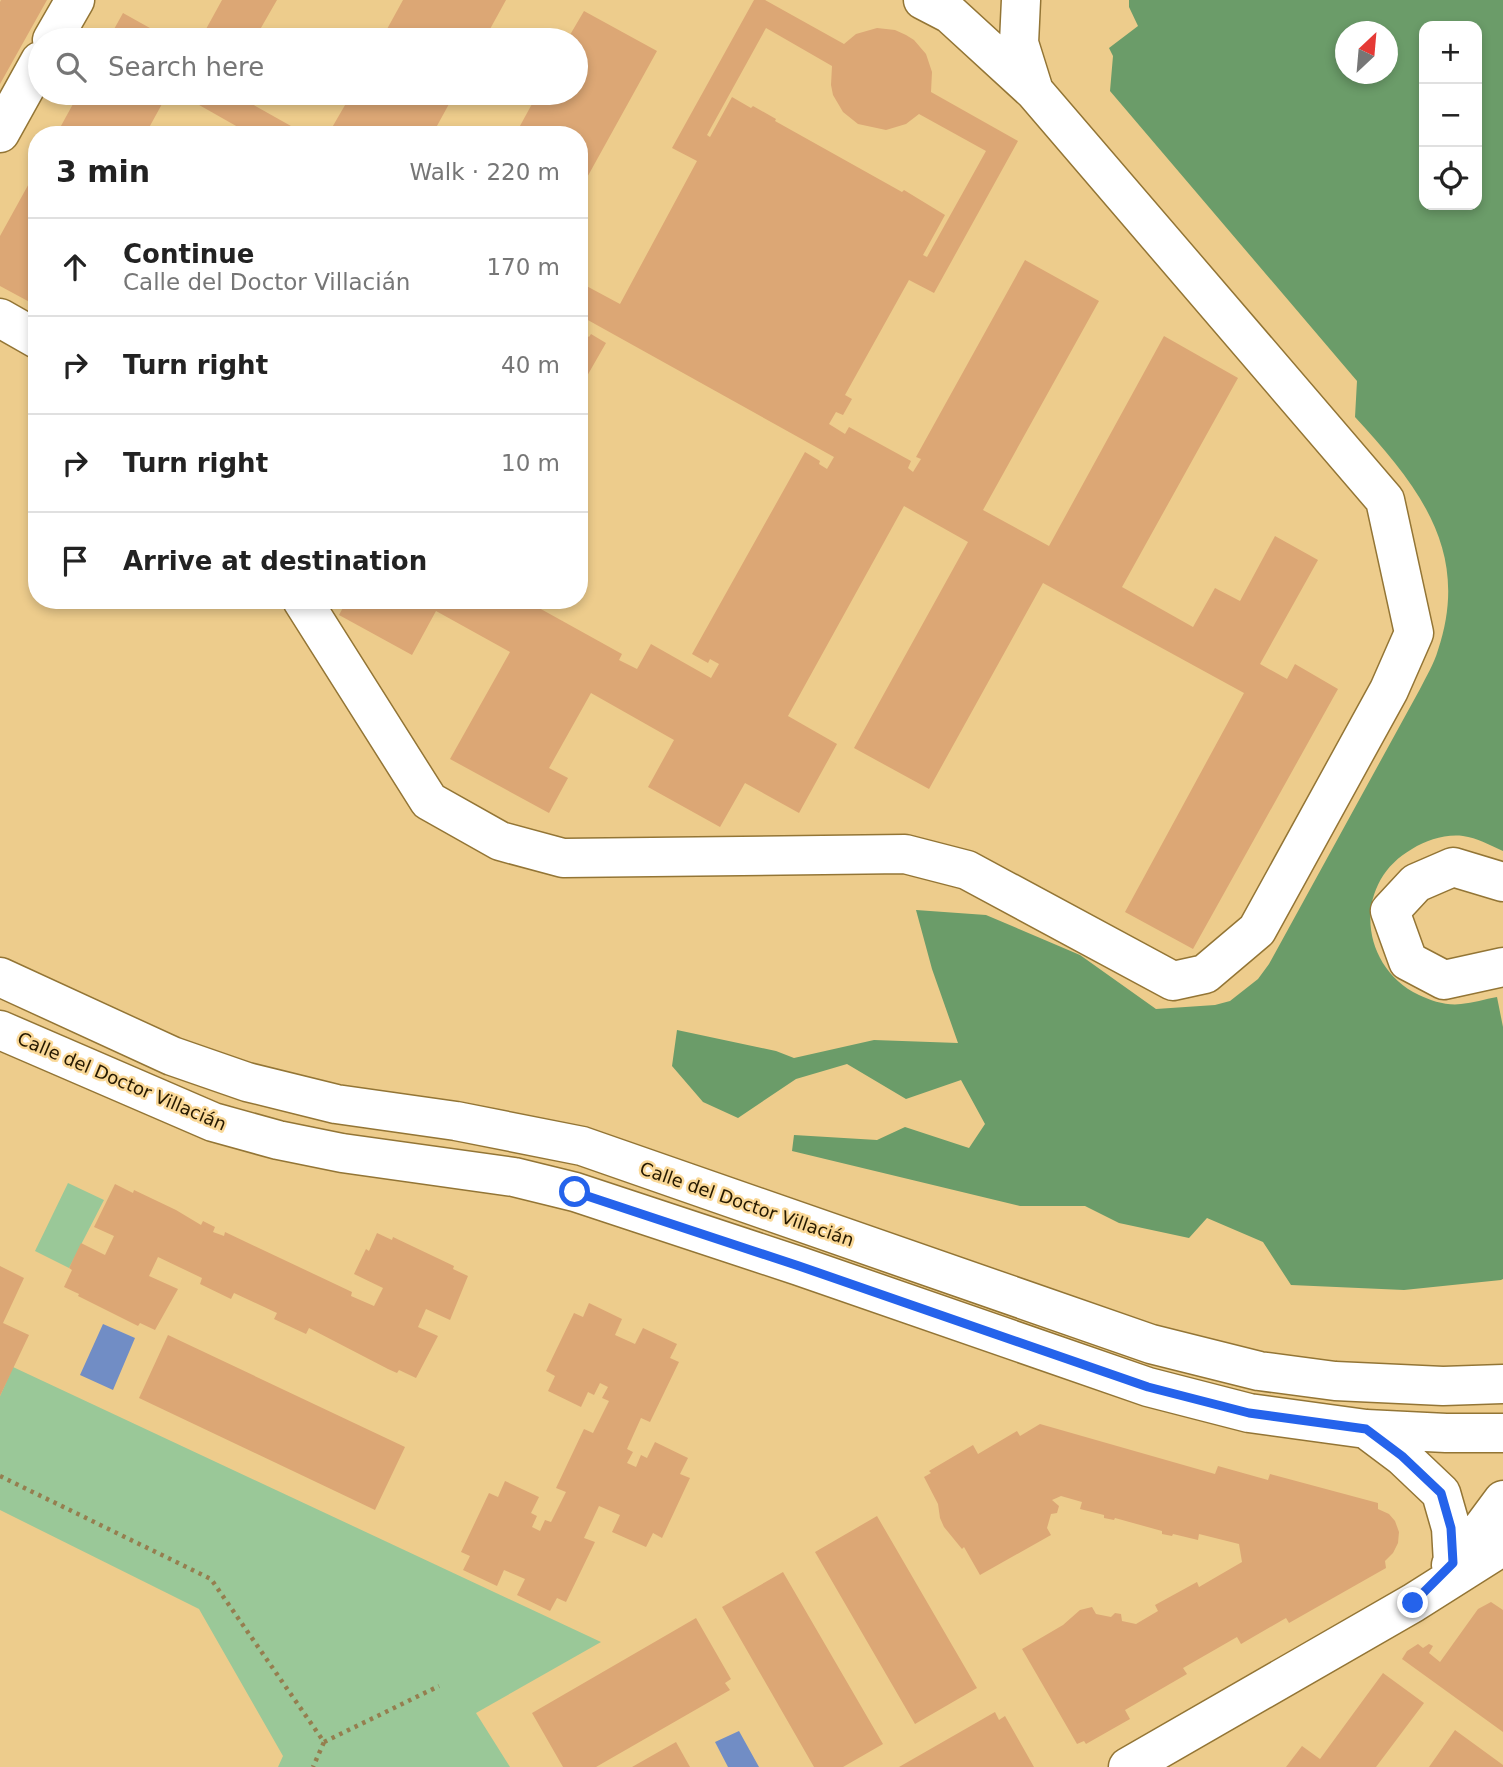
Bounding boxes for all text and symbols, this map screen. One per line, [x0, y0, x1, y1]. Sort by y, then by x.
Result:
north arrow [1335, 21, 1398, 84]
map controls [1419, 21, 1482, 210]
button: + [1419, 21, 1482, 84]
search box [28, 28, 588, 105]
icon: search [52, 48, 90, 86]
text: Search here [108, 52, 264, 82]
button: − [1419, 84, 1482, 147]
button: locate [1419, 147, 1482, 210]
text: 3 min [56, 154, 150, 189]
text: Walk · 220 m [409, 159, 560, 185]
text: Continue [123, 239, 254, 269]
icon: ahead [56, 248, 94, 286]
text: 170 m [486, 254, 560, 280]
text: Calle del Doctor Villacián [123, 269, 410, 295]
icon: right [56, 346, 94, 384]
text: Turn right [123, 350, 268, 380]
text: 40 m [501, 352, 560, 378]
icon: right [56, 444, 94, 482]
text: Turn right [123, 448, 268, 478]
text: 10 m [501, 450, 560, 476]
icon: arrive [56, 542, 94, 580]
text: Arrive at destination [123, 546, 427, 576]
street label: Calle del Doctor Villacián [14, 1027, 230, 1135]
street label: Calle del Doctor Villacián [637, 1157, 857, 1251]
route start [559, 1176, 590, 1207]
route end [1397, 1587, 1428, 1618]

